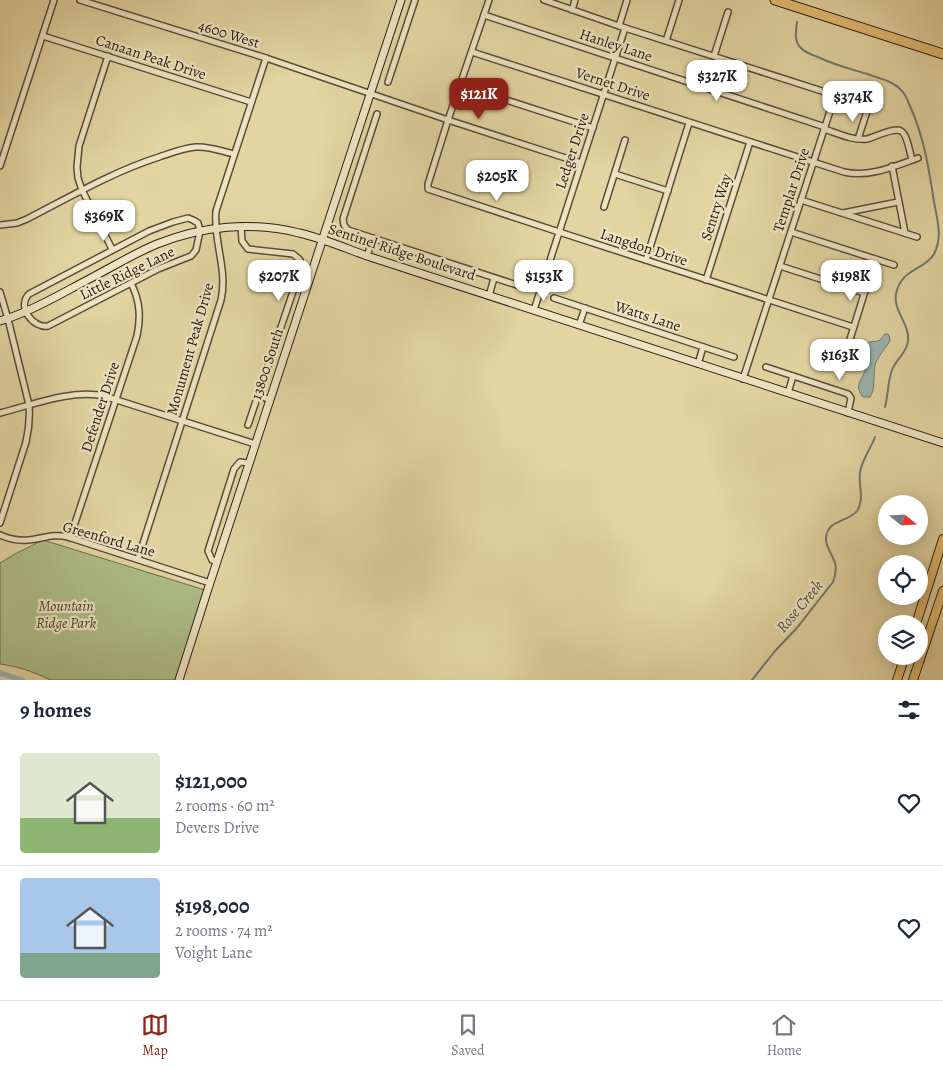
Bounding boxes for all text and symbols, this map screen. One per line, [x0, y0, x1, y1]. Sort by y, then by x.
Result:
street label: 4600 West [196, 15, 262, 53]
street label: Hanley Lane [577, 24, 655, 66]
street label: Canaan Peak Drive [93, 30, 209, 84]
pin: $327K [682, 59, 752, 102]
street label: Vernet Drive [572, 62, 653, 105]
text: $327K [697, 65, 737, 87]
pin: $121K [444, 78, 514, 120]
pin: $374K [818, 80, 888, 123]
text: $121K [460, 83, 498, 105]
text: $374K [833, 86, 873, 108]
street label: Ledger Drive [550, 110, 594, 192]
street label: Templar Drive [768, 145, 814, 235]
pin: $205K [462, 160, 532, 202]
text: $205K [477, 165, 517, 187]
street label: Sentry Way [696, 171, 736, 243]
pin: $369K [69, 200, 139, 242]
text: $369K [84, 205, 124, 227]
street label: Sentinel Ridge Boulevard [326, 219, 479, 286]
street label: Langdon Drive [598, 223, 690, 271]
street label: Little Ridge Lane [76, 241, 178, 305]
pin: $207K [244, 260, 314, 302]
pin: $153K [509, 260, 579, 302]
pin: $198K [816, 260, 886, 302]
text: $207K [259, 265, 299, 287]
text: $153K [525, 265, 563, 287]
text: $198K [832, 265, 870, 287]
street label: Monument Peak Drive [162, 280, 219, 418]
street label: Watts Lane [612, 296, 684, 336]
street label: 13800 South [246, 326, 288, 402]
pin: $163K [805, 338, 875, 381]
text: $163K [821, 344, 859, 366]
street label: Defender Drive [76, 359, 124, 455]
north arrow [878, 495, 928, 545]
map controls [878, 495, 928, 665]
street label: Greenford Lane [60, 516, 158, 562]
button: locate [878, 555, 928, 605]
water label: Rose Creek [771, 576, 828, 638]
park label: Mountain Ridge Park [36, 596, 96, 633]
button: layers [878, 615, 928, 665]
text: 9 homes [20, 696, 91, 724]
icon: filters [895, 696, 923, 724]
text: $121,000 [175, 767, 247, 795]
icon: home [60, 773, 120, 833]
icon: heart [895, 789, 923, 817]
text: 2 rooms · 60 m² [175, 795, 275, 817]
text: Devers Drive [175, 817, 259, 839]
text: $198,000 [175, 892, 249, 920]
icon: home [60, 898, 120, 958]
icon: heart [895, 914, 923, 942]
text: 2 rooms · 74 m² [175, 920, 273, 942]
text: Voight Lane [175, 942, 253, 964]
tab: Map [141, 1011, 169, 1060]
tab: Saved [451, 1011, 485, 1060]
tab: Home [767, 1011, 802, 1060]

